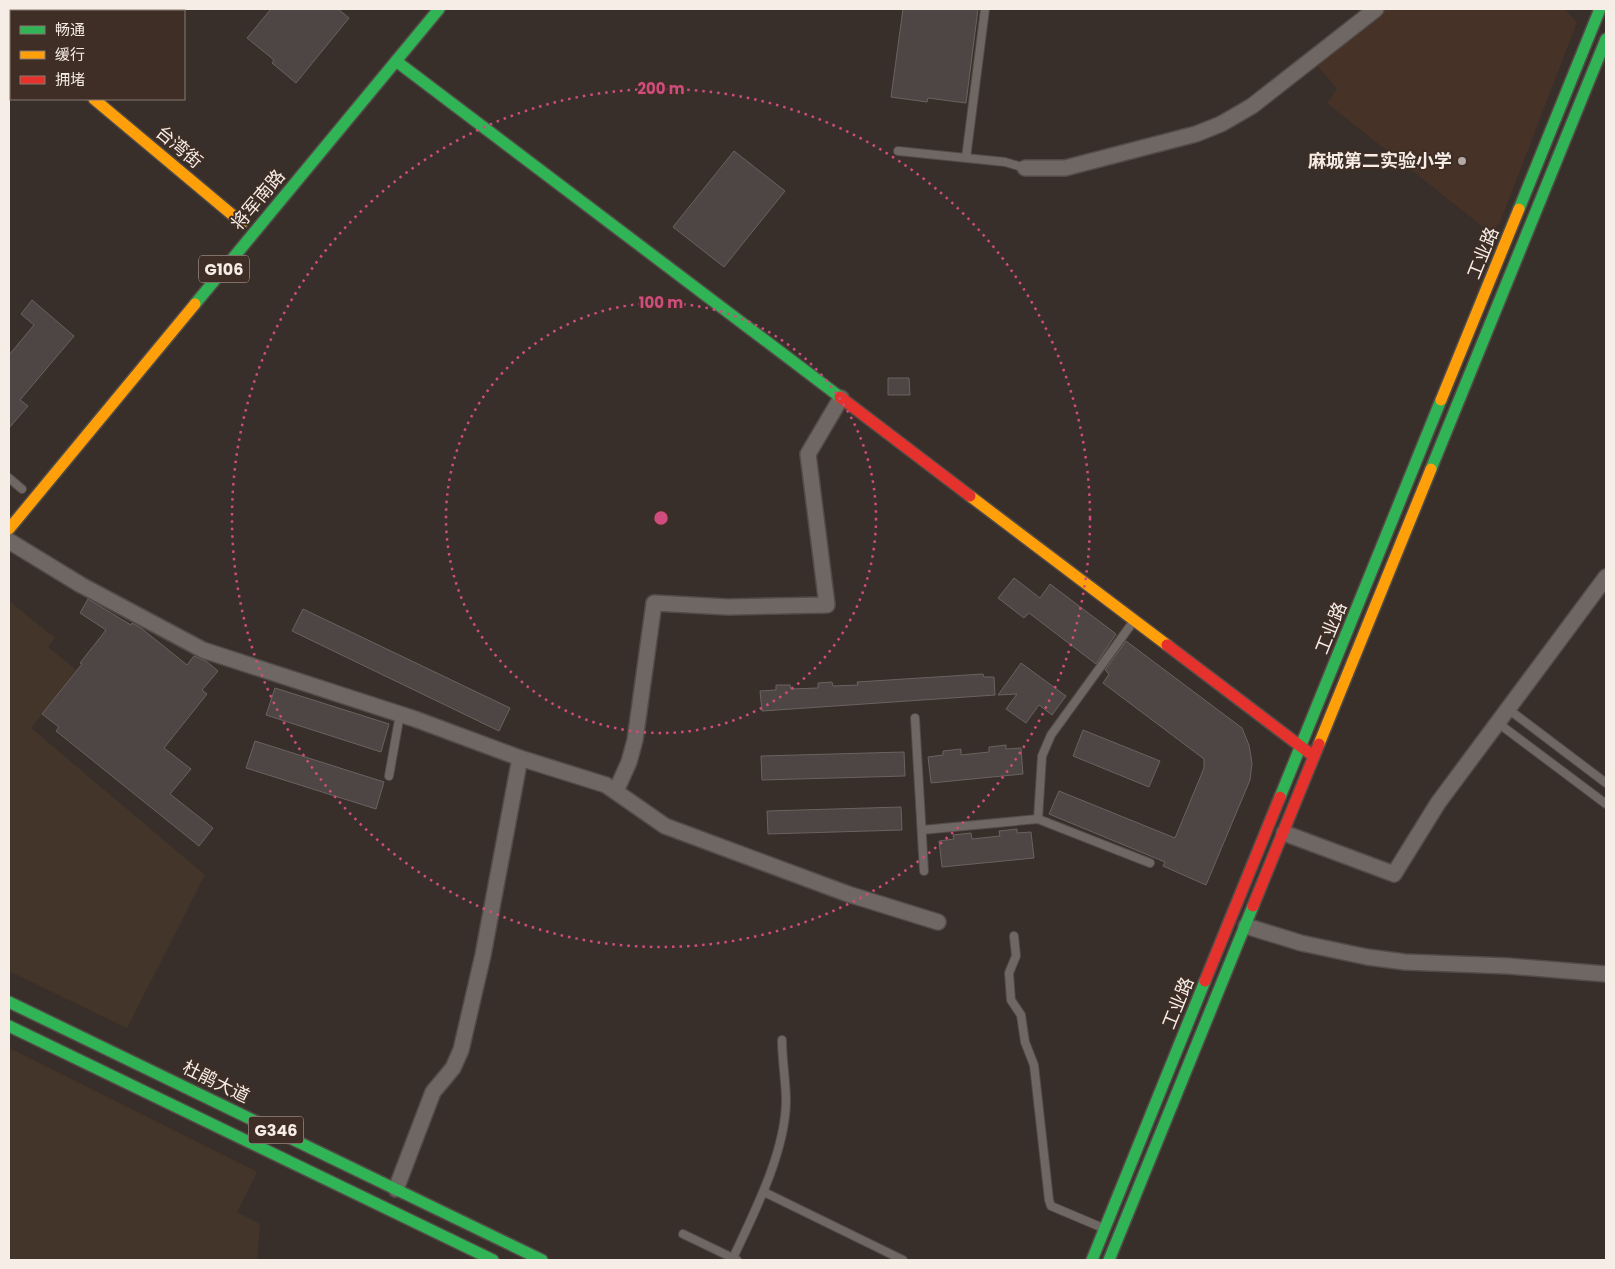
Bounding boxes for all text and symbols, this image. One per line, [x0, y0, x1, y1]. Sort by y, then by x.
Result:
legend [10, 10, 185, 100]
text: 畅通 [55, 19, 85, 40]
text: 缓行 [55, 44, 85, 65]
text: 拥堵 [55, 69, 85, 90]
text: 200 m [637, 78, 685, 99]
street label: 台湾街 [151, 120, 208, 174]
place label: 麻城第二实验小学 [1308, 148, 1452, 173]
marker: 麻城第二实验小学 [1456, 155, 1468, 167]
street label: 将军南路 [225, 164, 290, 235]
street label: 工业路 [1461, 223, 1504, 283]
road number: G106 [199, 255, 249, 282]
text: 100 m [639, 292, 683, 313]
centre of rings [652, 509, 670, 527]
street label: 工业路 [1309, 598, 1352, 658]
street label: 工业路 [1156, 973, 1199, 1033]
street label: 杜鹃大道 [178, 1055, 254, 1109]
road number: G346 [248, 1116, 304, 1144]

